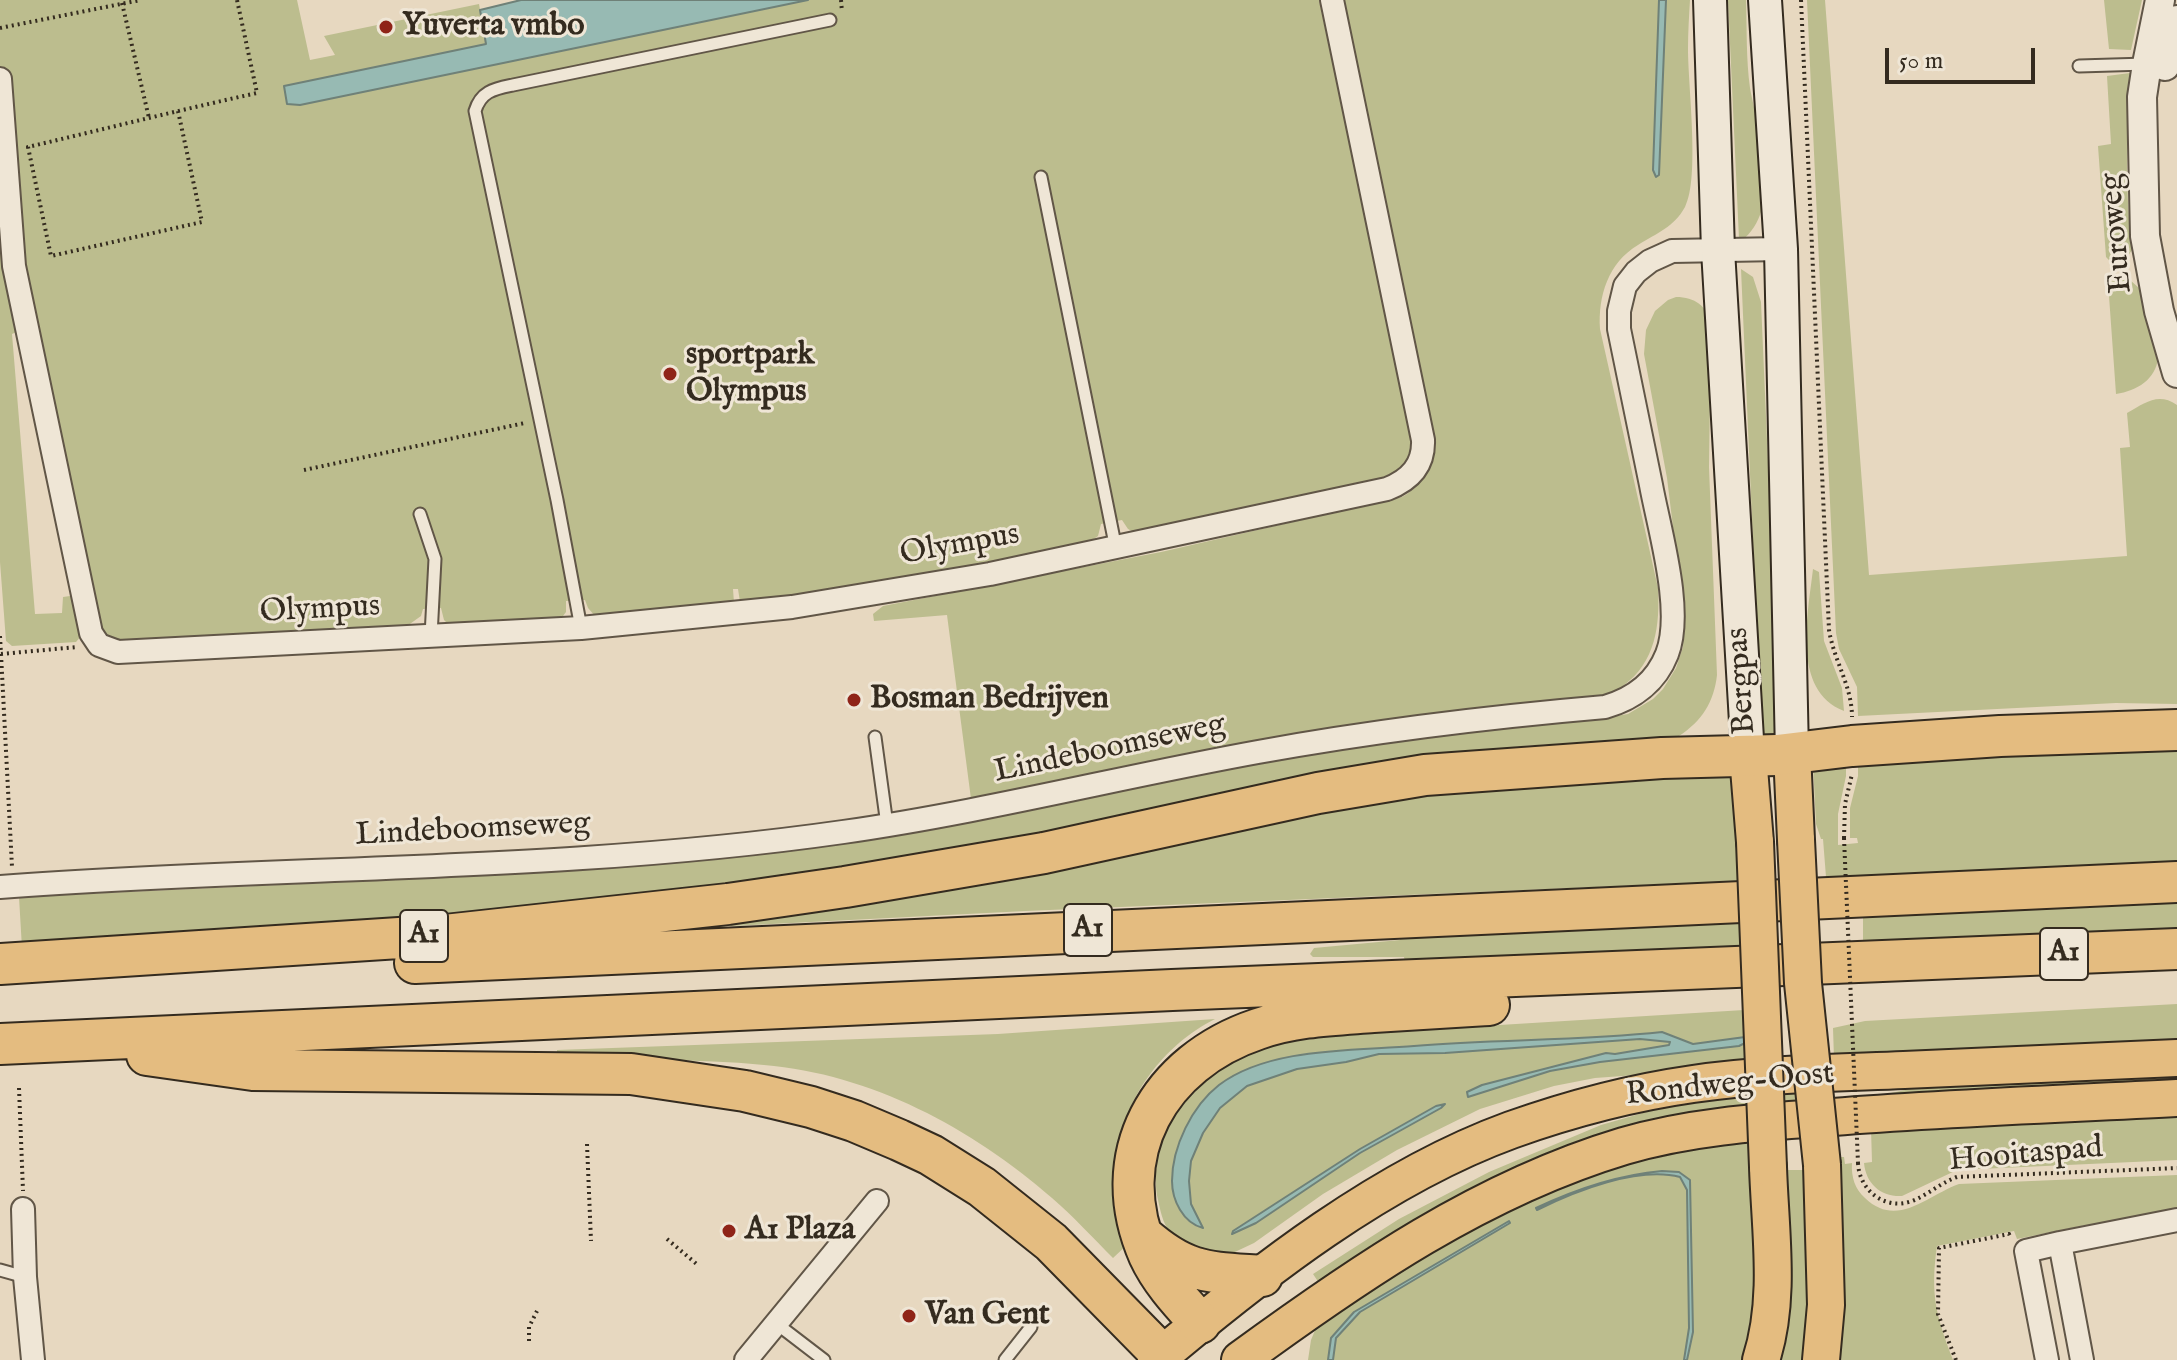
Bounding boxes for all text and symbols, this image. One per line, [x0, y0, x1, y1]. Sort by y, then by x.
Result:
place label: Yuverta vmbo [402, 8, 584, 46]
marker: Yuverta vmbo [377, 18, 395, 36]
scale bar [1889, 32, 2039, 82]
text: 50 m [1899, 46, 1943, 77]
street label: Euroweg [2094, 171, 2142, 295]
place label: sportpark Olympus [686, 337, 814, 412]
marker: sportpark Olympus [661, 365, 679, 383]
street label: Olympus [897, 517, 1023, 575]
street label: Olympus [259, 589, 381, 633]
street label: Bergpas [1720, 626, 1766, 736]
place label: Bosman Bedrijven [870, 681, 1109, 719]
marker: Bosman Bedrijven [845, 691, 863, 709]
street label: Lindeboomseweg [991, 707, 1229, 793]
street label: Lindeboomseweg [354, 806, 592, 856]
road number: A1 [1064, 904, 1112, 956]
road number: A1 [400, 910, 448, 962]
road number: A1 [2040, 928, 2088, 980]
street label: Rondweg-Oost [1624, 1056, 1836, 1116]
street label: Hooitaspad [1948, 1130, 2104, 1182]
place label: A1 Plaza [745, 1212, 855, 1250]
marker: A1 Plaza [720, 1222, 738, 1240]
place label: Van Gent [925, 1297, 1050, 1335]
marker: Van Gent [900, 1307, 918, 1325]

